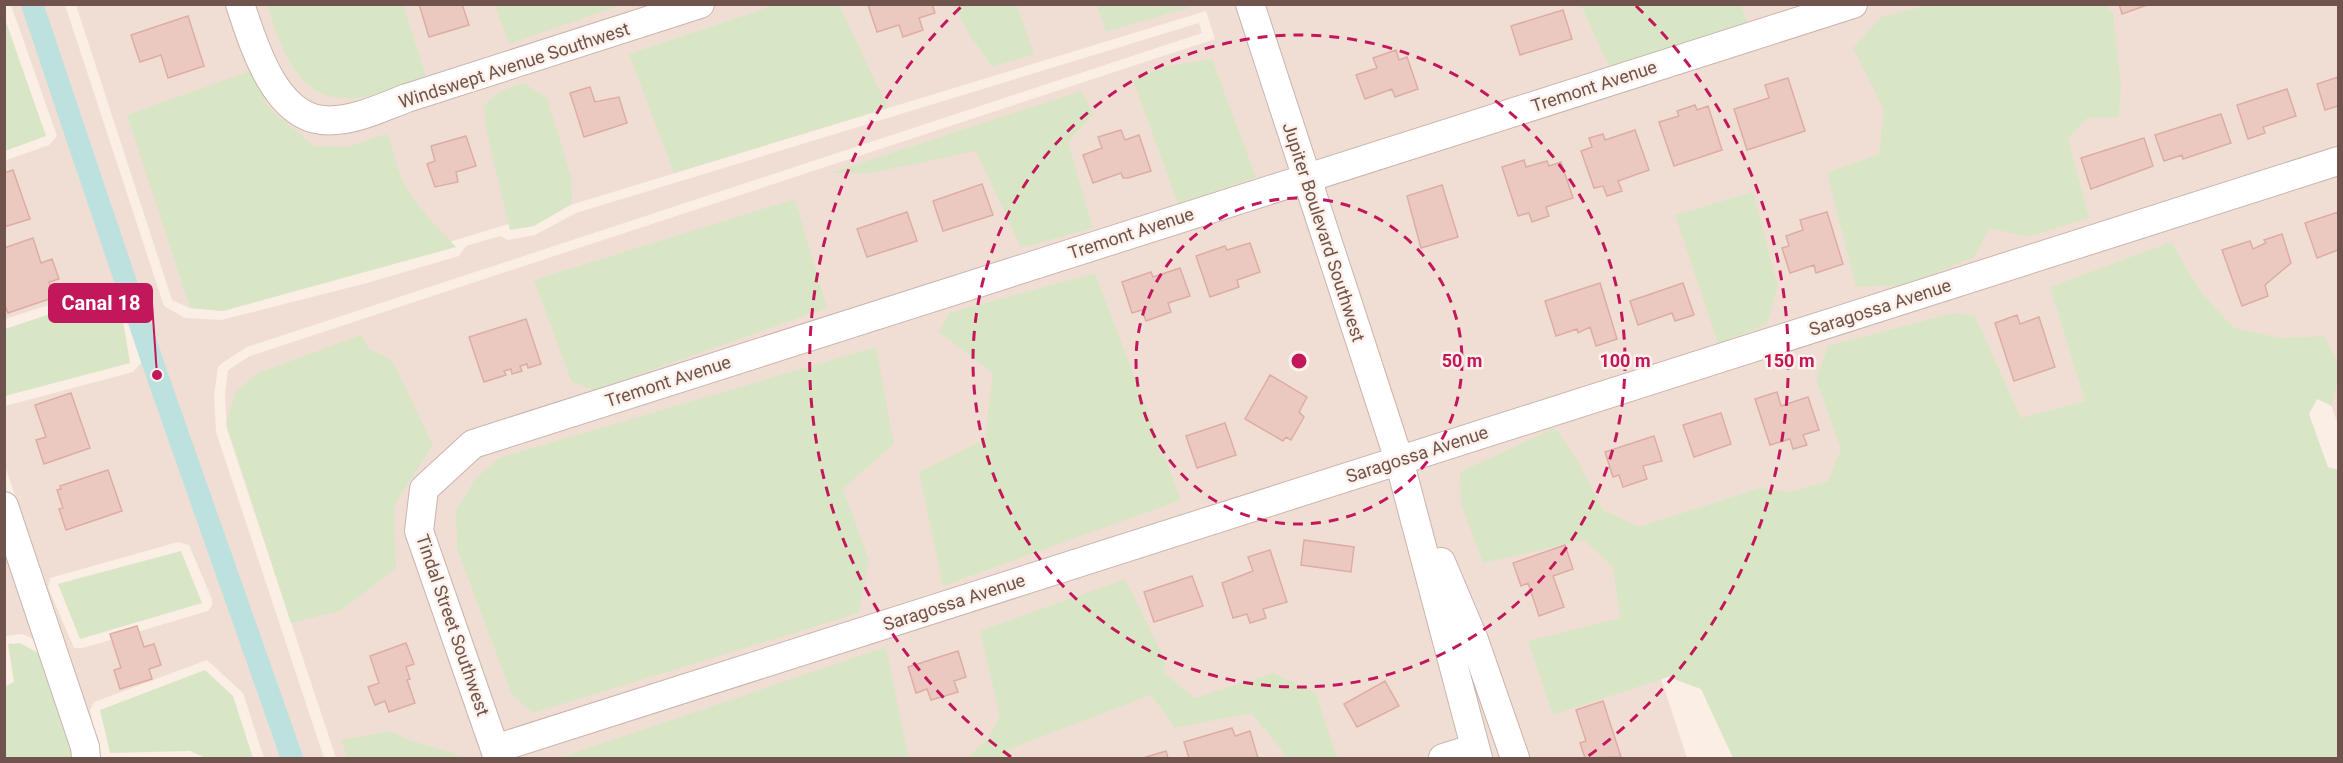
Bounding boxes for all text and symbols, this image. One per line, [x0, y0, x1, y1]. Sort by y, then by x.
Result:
street label: Windswept Avenue Southwest [396, 18, 632, 112]
street label: Tremont Avenue [1529, 56, 1659, 116]
street label: Jupiter Boulevard Southwest [1279, 120, 1369, 344]
street label: Tremont Avenue [1066, 203, 1196, 263]
street label: Saragossa Avenue [1806, 274, 1954, 340]
callout: Canal 18 [49, 284, 152, 322]
text: Canal 18 [62, 291, 140, 315]
text: 50 m [1442, 350, 1482, 371]
text: 100 m [1599, 350, 1651, 371]
text: 150 m [1763, 350, 1815, 371]
street label: Tremont Avenue [603, 351, 733, 411]
centre of rings [1289, 351, 1309, 371]
street label: Saragossa Avenue [1343, 421, 1491, 487]
street label: Tindal Street Southwest [412, 531, 494, 719]
street label: Saragossa Avenue [880, 569, 1028, 635]

